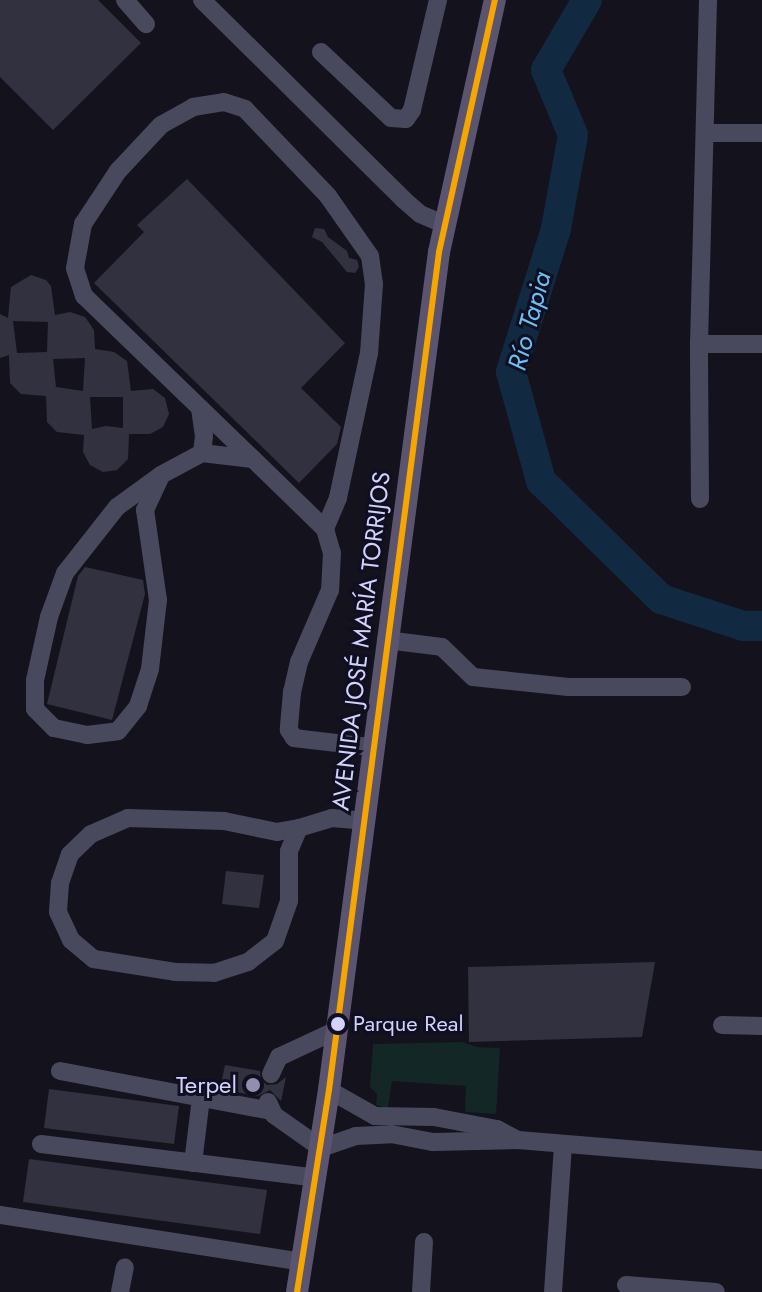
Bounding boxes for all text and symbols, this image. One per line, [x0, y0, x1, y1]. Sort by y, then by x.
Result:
water label: Río Tapia [502, 268, 558, 374]
street label: AVENIDA JOSÉ MARÍA TORRIJOS [326, 470, 396, 812]
place label: Parque Real [353, 1011, 464, 1037]
marker: Parque Real [330, 1016, 346, 1032]
place label: Terpel [176, 1071, 237, 1099]
marker: Terpel [244, 1076, 262, 1094]

